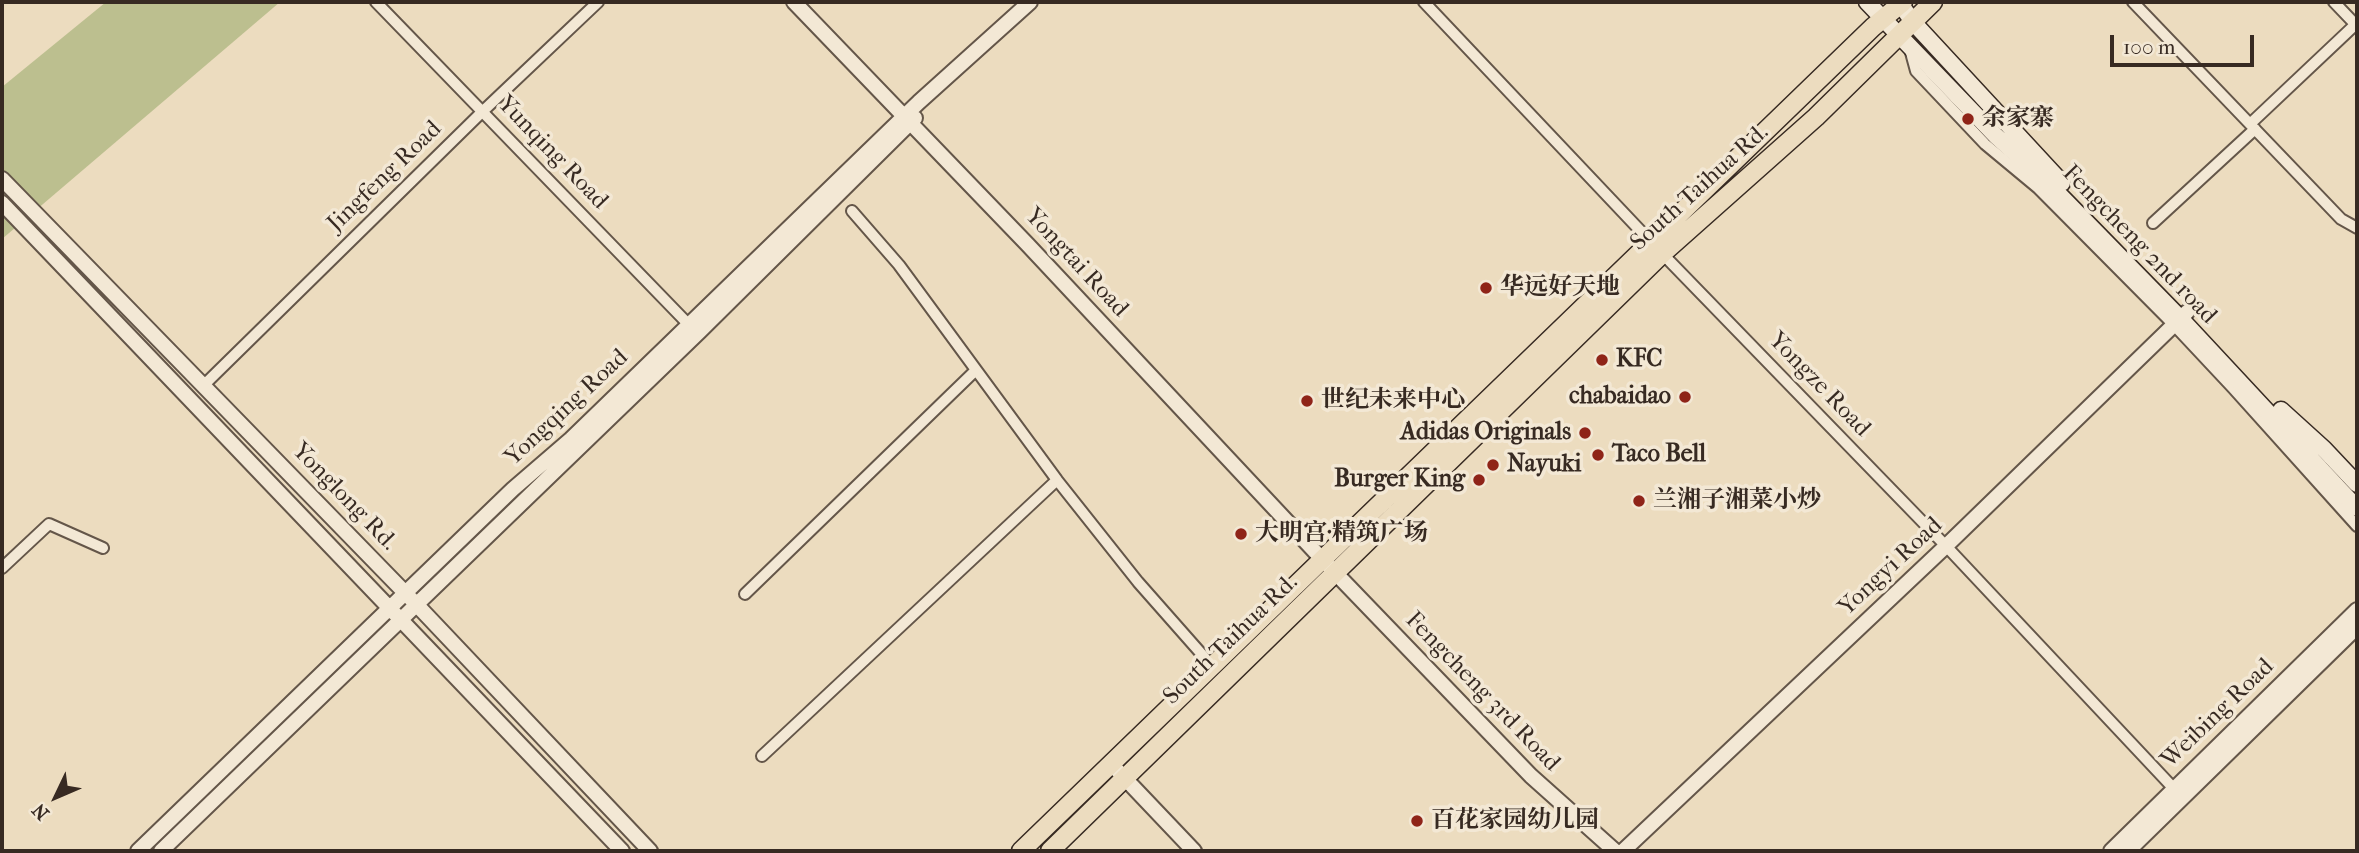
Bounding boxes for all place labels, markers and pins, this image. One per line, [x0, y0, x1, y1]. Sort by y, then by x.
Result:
place label: 余家寨 [1982, 105, 2054, 133]
marker: 余家寨 [1960, 111, 1976, 127]
place label: 华远好天地 [1500, 274, 1620, 302]
marker: 华远好天地 [1478, 280, 1494, 296]
place label: KFC [1616, 346, 1662, 374]
marker: KFC [1594, 352, 1610, 368]
place label: chabaidao [1569, 383, 1671, 411]
place label: 世纪未来中心 [1321, 387, 1465, 415]
marker: chabaidao [1677, 389, 1693, 405]
marker: 世纪未来中心 [1299, 393, 1315, 409]
place label: Adidas Originals [1400, 419, 1571, 447]
marker: Adidas Originals [1577, 425, 1593, 441]
place label: Taco Bell [1612, 441, 1706, 469]
marker: Taco Bell [1590, 447, 1606, 463]
place label: Nayuki [1507, 451, 1581, 479]
marker: Nayuki [1485, 457, 1501, 473]
place label: Burger King [1334, 466, 1465, 494]
marker: Burger King [1471, 472, 1487, 488]
place label: 兰湘子湘菜小炒 [1653, 487, 1821, 515]
marker: 兰湘子湘菜小炒 [1631, 493, 1647, 509]
place label: 大明宫·精筑广场 [1255, 520, 1428, 548]
marker: 大明宫·精筑广场 [1233, 526, 1249, 542]
place label: 百花家园幼儿园 [1431, 807, 1599, 835]
marker: 百花家园幼儿园 [1409, 813, 1425, 829]

